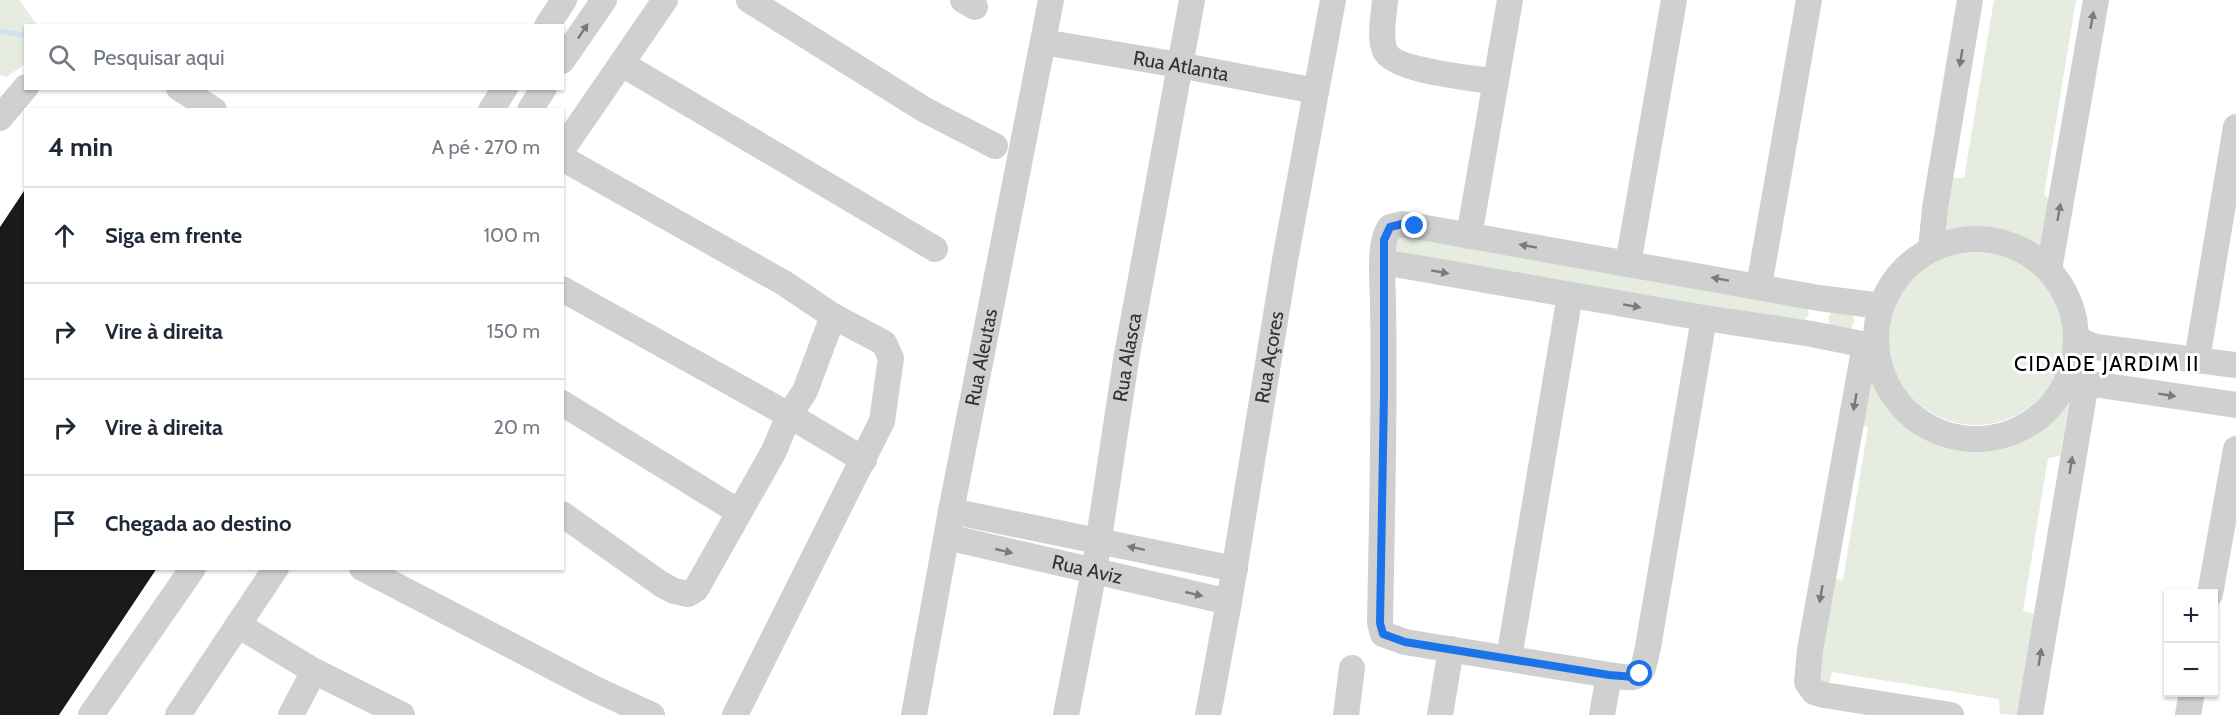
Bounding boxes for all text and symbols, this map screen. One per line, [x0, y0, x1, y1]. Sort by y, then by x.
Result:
one-way arrow [2088, 10, 2097, 29]
one-way arrow [577, 23, 589, 39]
search box [24, 24, 564, 90]
icon: search [45, 41, 78, 74]
text: Pesquisar aqui [93, 44, 225, 71]
street label: Rua Atlanta [1131, 45, 1231, 86]
one-way arrow [1956, 48, 1965, 67]
text: 4 min [48, 131, 113, 163]
text: A pé · 270 m [432, 135, 540, 159]
one-way arrow [2055, 202, 2064, 221]
route end [1401, 212, 1427, 238]
icon: ahead [48, 219, 81, 252]
text: Siga em frente [105, 222, 242, 249]
text: 100 m [484, 223, 540, 247]
one-way arrow [1518, 241, 1537, 250]
one-way arrow [1431, 268, 1450, 277]
one-way arrow [1710, 274, 1729, 283]
one-way arrow [1623, 302, 1642, 311]
street label: Rua Aleutas [960, 307, 1002, 408]
street label: Rua Açores [1250, 309, 1288, 405]
street label: Rua Alasca [1108, 310, 1147, 403]
icon: right [48, 315, 81, 348]
text: Vire à direita [105, 318, 223, 345]
text: 150 m [487, 319, 540, 343]
district label: CIDADE JARDIM II [2014, 351, 2200, 376]
one-way arrow [2157, 391, 2176, 400]
one-way arrow [1850, 393, 1859, 412]
icon: right [48, 411, 81, 444]
text: Vire à direita [105, 414, 223, 441]
text: 20 m [494, 415, 540, 439]
one-way arrow [2067, 455, 2076, 474]
icon: arrive [48, 507, 81, 540]
text: Chegada ao destino [105, 510, 291, 537]
one-way arrow [1127, 543, 1146, 552]
one-way arrow [994, 546, 1013, 556]
street label: Rua Aviz [1050, 550, 1125, 589]
one-way arrow [1816, 585, 1825, 604]
map controls [2164, 589, 2218, 697]
button: + [2164, 589, 2218, 643]
one-way arrow [1184, 590, 1203, 599]
button: − [2164, 643, 2218, 697]
one-way arrow [2036, 648, 2045, 667]
route start [1626, 660, 1652, 686]

